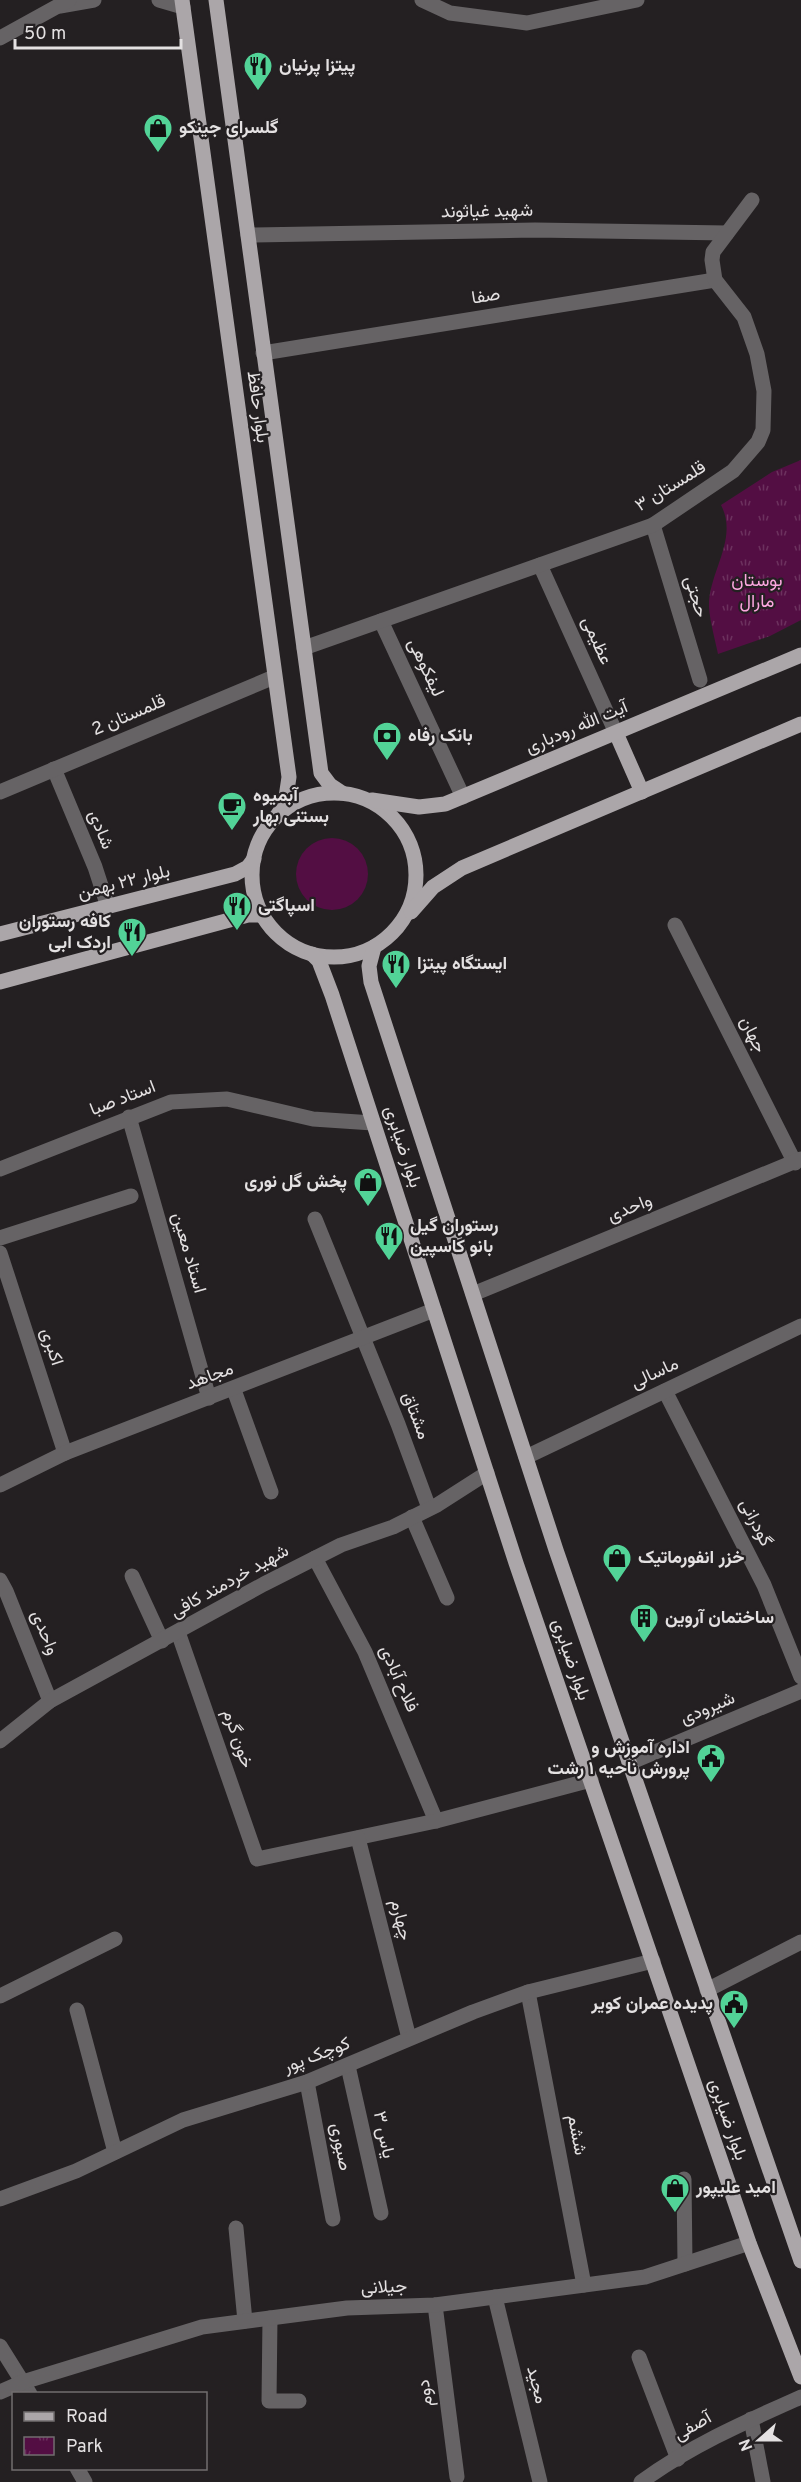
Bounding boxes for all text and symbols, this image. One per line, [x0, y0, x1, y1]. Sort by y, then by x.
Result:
scale bar [15, 12, 182, 50]
text: 50 m [24, 23, 66, 46]
restaurant icon: پیتزا پرنیان [242, 50, 274, 92]
place label: پیتزا پرنیان [279, 55, 356, 78]
shop icon: گلسرای جینکو [142, 112, 174, 154]
place label: گلسرای جینکو [179, 117, 278, 140]
street label: شهید غیاثوند [441, 200, 533, 224]
street label: صفا [470, 283, 502, 311]
street label: بلوار حافظ [241, 370, 273, 444]
street label: قلمستان ۳ [631, 456, 711, 518]
park label: بوستان مارال [731, 570, 783, 614]
street label: حجتی [678, 573, 712, 621]
street label: عظیمی [575, 613, 617, 669]
street label: لیفکوهی [401, 635, 449, 701]
street label: قلمستان 2 [88, 690, 170, 742]
street label: آیت الله رودباری [522, 694, 633, 760]
bank icon: بانک رفاه [371, 720, 403, 762]
place label: بانک رفاه [408, 725, 473, 748]
place label: آبمیوه بستنی بهار [252, 785, 329, 829]
cafe icon: آبمیوه بستنی بهار [216, 790, 248, 832]
street label: شادی [82, 807, 118, 853]
street label: بلوار ۲۲ بهمن [75, 860, 173, 906]
restaurant icon: اسپاگتی [221, 890, 253, 932]
place label: اسپاگتی [258, 895, 315, 918]
place label: کافه رستوران اردک ابی [19, 911, 111, 955]
restaurant icon: کافه رستوران اردک ابی [116, 916, 148, 958]
restaurant icon: ایستگاه پیتزا [380, 948, 412, 990]
place label: ایستگاه پیتزا [417, 953, 507, 976]
street label: جهان [733, 1013, 771, 1057]
street label: استاد صبا [87, 1076, 159, 1122]
street label: بلوار ضیابری [378, 1103, 426, 1191]
shop icon: پخش گل نوری [352, 1166, 384, 1208]
place label: پخش گل نوری [244, 1171, 347, 1194]
street label: واحدی [604, 1190, 656, 1228]
street label: استاد معین [166, 1210, 210, 1296]
place label: رستوران گیل بانو کاسپین [410, 1215, 499, 1259]
restaurant icon: رستوران گیل بانو کاسپین [373, 1220, 405, 1262]
street label: اکبری [34, 1325, 68, 1369]
street label: ماسالی [627, 1353, 683, 1395]
street label: مجاهد [183, 1358, 237, 1396]
street label: مشتاق [396, 1389, 434, 1443]
street label: گودرانی [733, 1495, 777, 1551]
street label: شهید خردمند کافی [167, 1540, 293, 1624]
shop icon: خزر انفورماتیک [601, 1542, 633, 1584]
place label: خزر انفورماتیک [638, 1547, 744, 1570]
building icon: ساختمان آروین [628, 1602, 660, 1644]
street label: واحدی [25, 1607, 63, 1659]
place label: ساختمان آروین [665, 1607, 774, 1630]
street label: بلوار ضیابری [545, 1616, 595, 1704]
street label: فلاح آبادی [373, 1642, 423, 1716]
street label: شیرودی [677, 1687, 739, 1731]
street label: خون گرم [216, 1707, 258, 1771]
place label: اداره آموزش و پرورش ناحیه ۱ رشت [548, 1737, 690, 1781]
public building icon: اداره آموزش و پرورش ناحیه ۱ رشت [695, 1742, 727, 1784]
street label: چهارم [384, 1897, 416, 1943]
public building icon: پدیده عمران کویر [718, 1988, 750, 2030]
place label: پدیده عمران کویر [590, 1993, 713, 2016]
street label: کوچک پور [279, 2033, 354, 2080]
street label: بلوار ضیابری [702, 2076, 752, 2164]
street label: یاس ۳ [367, 2109, 399, 2161]
street label: ششم [561, 2113, 591, 2157]
street label: صبوری [324, 2121, 356, 2173]
shop icon: امید علیپور [659, 2172, 691, 2214]
place label: امید علیپور [695, 2177, 776, 2200]
street label: جیلانی [360, 2276, 408, 2300]
street label: مجید [520, 2364, 552, 2406]
street label: دوم [413, 2378, 439, 2408]
legend [12, 2392, 207, 2470]
text: Road [66, 2406, 108, 2429]
street label: آصفی [670, 2406, 718, 2447]
north arrow [729, 2410, 789, 2470]
text: Park [66, 2436, 103, 2459]
text: N [735, 2436, 758, 2454]

